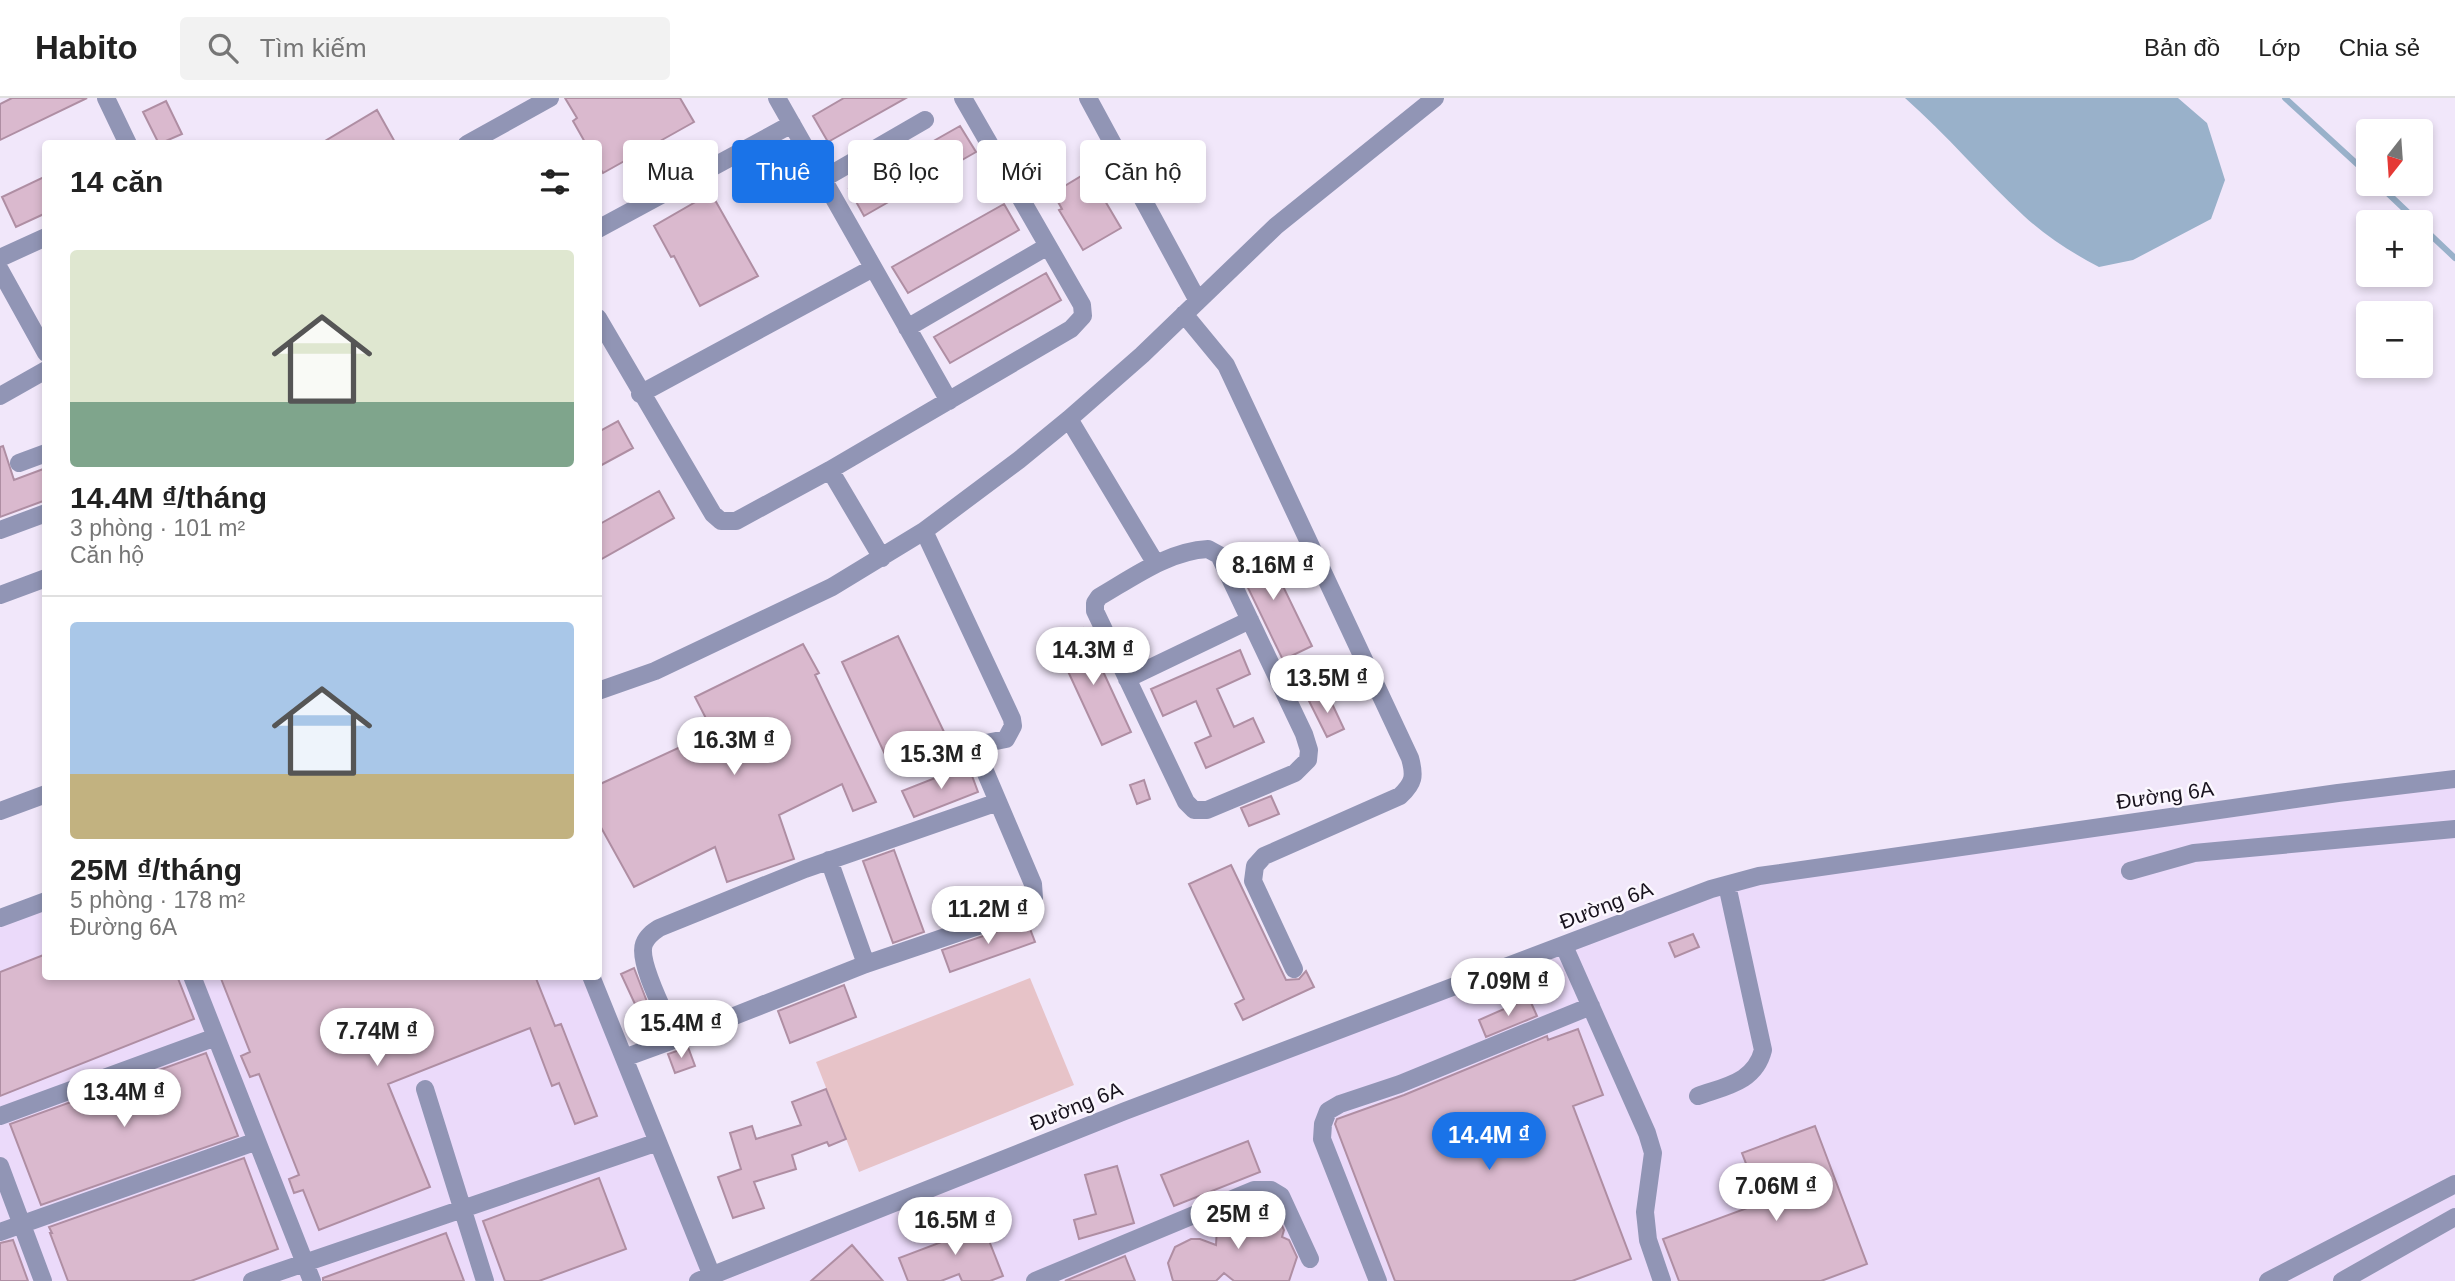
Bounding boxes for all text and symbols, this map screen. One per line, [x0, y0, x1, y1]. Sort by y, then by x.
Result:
search box [180, 17, 670, 80]
text: Habito [35, 29, 138, 66]
icon: search [204, 29, 242, 67]
text: Tìm kiếm [260, 33, 367, 63]
text: Bản đồ [2144, 34, 2220, 61]
text: Lớp [2258, 34, 2301, 61]
text: Chia sẻ [2339, 34, 2420, 61]
north arrow [2356, 119, 2432, 196]
map controls [2356, 119, 2433, 378]
chip: Mua [623, 140, 718, 203]
chip: Thuê [732, 140, 834, 203]
chip: Bộ lọc [848, 140, 963, 203]
chip: Mới [977, 140, 1066, 203]
chip: Căn hộ [1080, 140, 1206, 203]
icon: filters [536, 163, 574, 201]
text: 14 căn [70, 165, 163, 198]
button: + [2356, 210, 2433, 287]
icon: home [259, 296, 385, 422]
button: − [2356, 301, 2433, 378]
text: 14.4M ₫/tháng [70, 481, 267, 514]
text: 3 phòng · 101 m² [70, 515, 245, 541]
text: Căn hộ [70, 542, 144, 568]
pin: 8.16M ₫ [1208, 542, 1338, 602]
text: 8.16M ₫ [1232, 552, 1314, 578]
pin: 14.3M ₫ [1028, 628, 1158, 687]
text: 14.3M ₫ [1052, 637, 1134, 663]
pin: 13.5M ₫ [1262, 656, 1392, 715]
text: 13.5M ₫ [1286, 665, 1368, 691]
icon: home [259, 668, 385, 794]
pin: 16.3M ₫ [669, 718, 799, 777]
text: 16.3M ₫ [693, 727, 775, 753]
pin: 15.3M ₫ [876, 732, 1006, 791]
text: 15.3M ₫ [900, 741, 982, 767]
street label: Đường 6A [2115, 777, 2215, 813]
text: 25M ₫/tháng [70, 853, 242, 886]
street label: Đường 6A [1556, 877, 1656, 933]
pin: 11.2M ₫ [923, 886, 1053, 946]
text: 5 phòng · 178 m² [70, 887, 245, 913]
text: 11.2M ₫ [948, 896, 1028, 922]
text: Đường 6A [70, 914, 177, 940]
pin: 7.09M ₫ [1443, 958, 1573, 1018]
text: 7.09M ₫ [1467, 968, 1549, 994]
pin: 15.4M ₫ [616, 1000, 746, 1060]
pin: 7.74M ₫ [312, 1009, 442, 1068]
text: 15.4M ₫ [640, 1010, 722, 1036]
text: 7.74M ₫ [336, 1018, 418, 1044]
pin: 13.4M ₫ [59, 1070, 189, 1129]
street label: Đường 6A [1026, 1077, 1126, 1135]
text: 13.4M ₫ [83, 1079, 165, 1105]
pin: 14.4M ₫ [1424, 1112, 1554, 1172]
text: 14.4M ₫ [1448, 1122, 1530, 1148]
pin: 7.06M ₫ [1711, 1164, 1841, 1223]
text: 7.06M ₫ [1735, 1173, 1817, 1199]
pin: 25M ₫ [1189, 1192, 1287, 1251]
pin: 16.5M ₫ [890, 1198, 1020, 1257]
text: 25M ₫ [1207, 1201, 1269, 1227]
text: 16.5M ₫ [914, 1207, 996, 1233]

